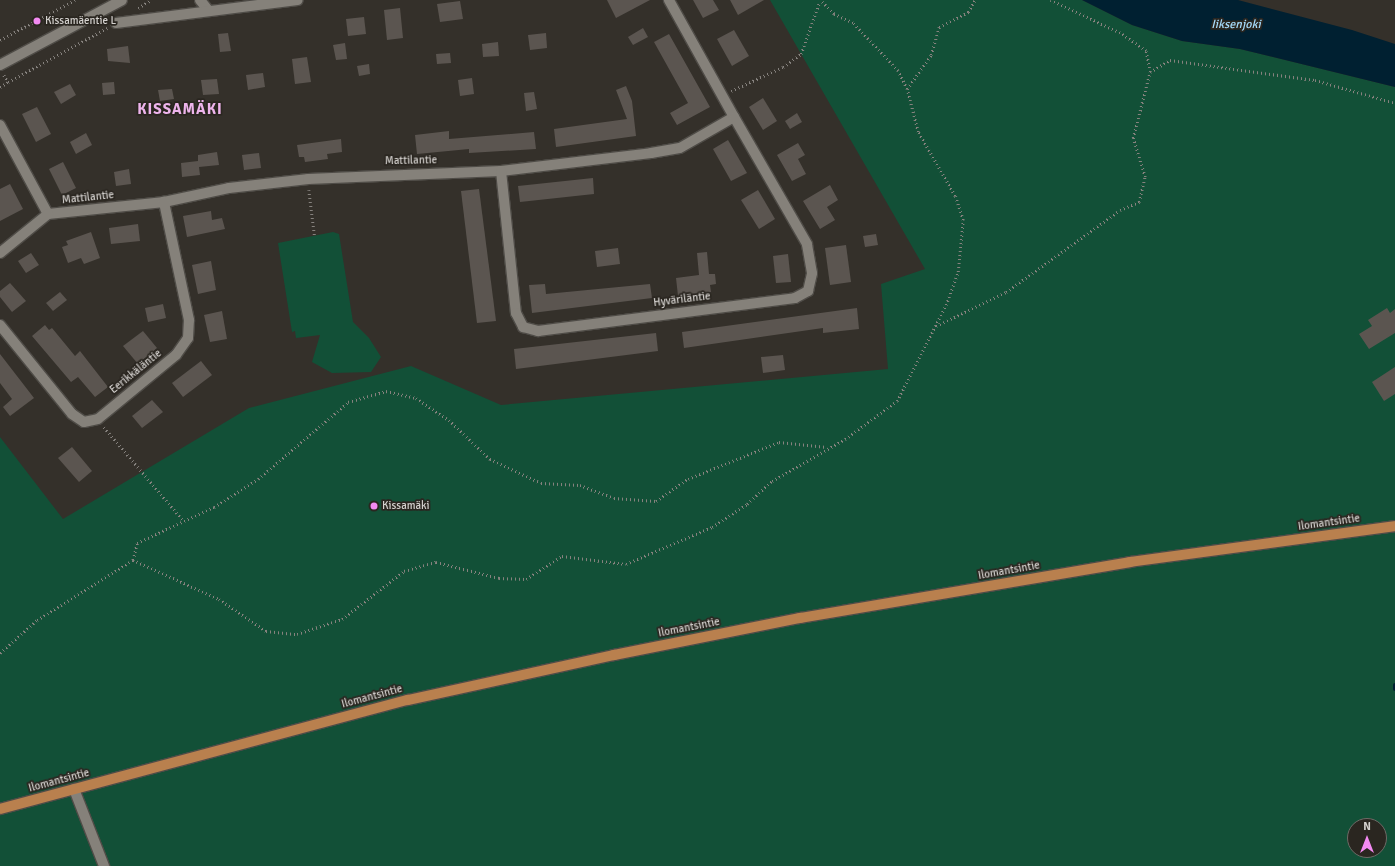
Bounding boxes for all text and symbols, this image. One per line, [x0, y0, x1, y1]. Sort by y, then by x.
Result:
place label: Kissamäentie L [45, 14, 116, 28]
marker: Kissamäentie L [32, 16, 42, 26]
water label: Iiksenjoki [1211, 18, 1261, 32]
district label: KISSAMÄKI [137, 101, 223, 119]
street label: Mattilantie [385, 154, 437, 168]
street label: Mattilantie [61, 189, 115, 207]
street label: Hyväriläntie [653, 290, 711, 310]
street label: Eerikkäläntie [107, 347, 165, 397]
place label: Kissamäki [382, 499, 430, 513]
marker: Kissamäki [369, 501, 379, 511]
street label: Ilomantsintie [1297, 512, 1361, 534]
street label: Ilomantsintie [977, 559, 1041, 583]
street label: Ilomantsintie [657, 616, 721, 640]
street label: Ilomantsintie [340, 683, 404, 711]
street label: Ilomantsintie [27, 767, 91, 795]
north arrow [1347, 818, 1387, 858]
text: N [1363, 820, 1371, 833]

